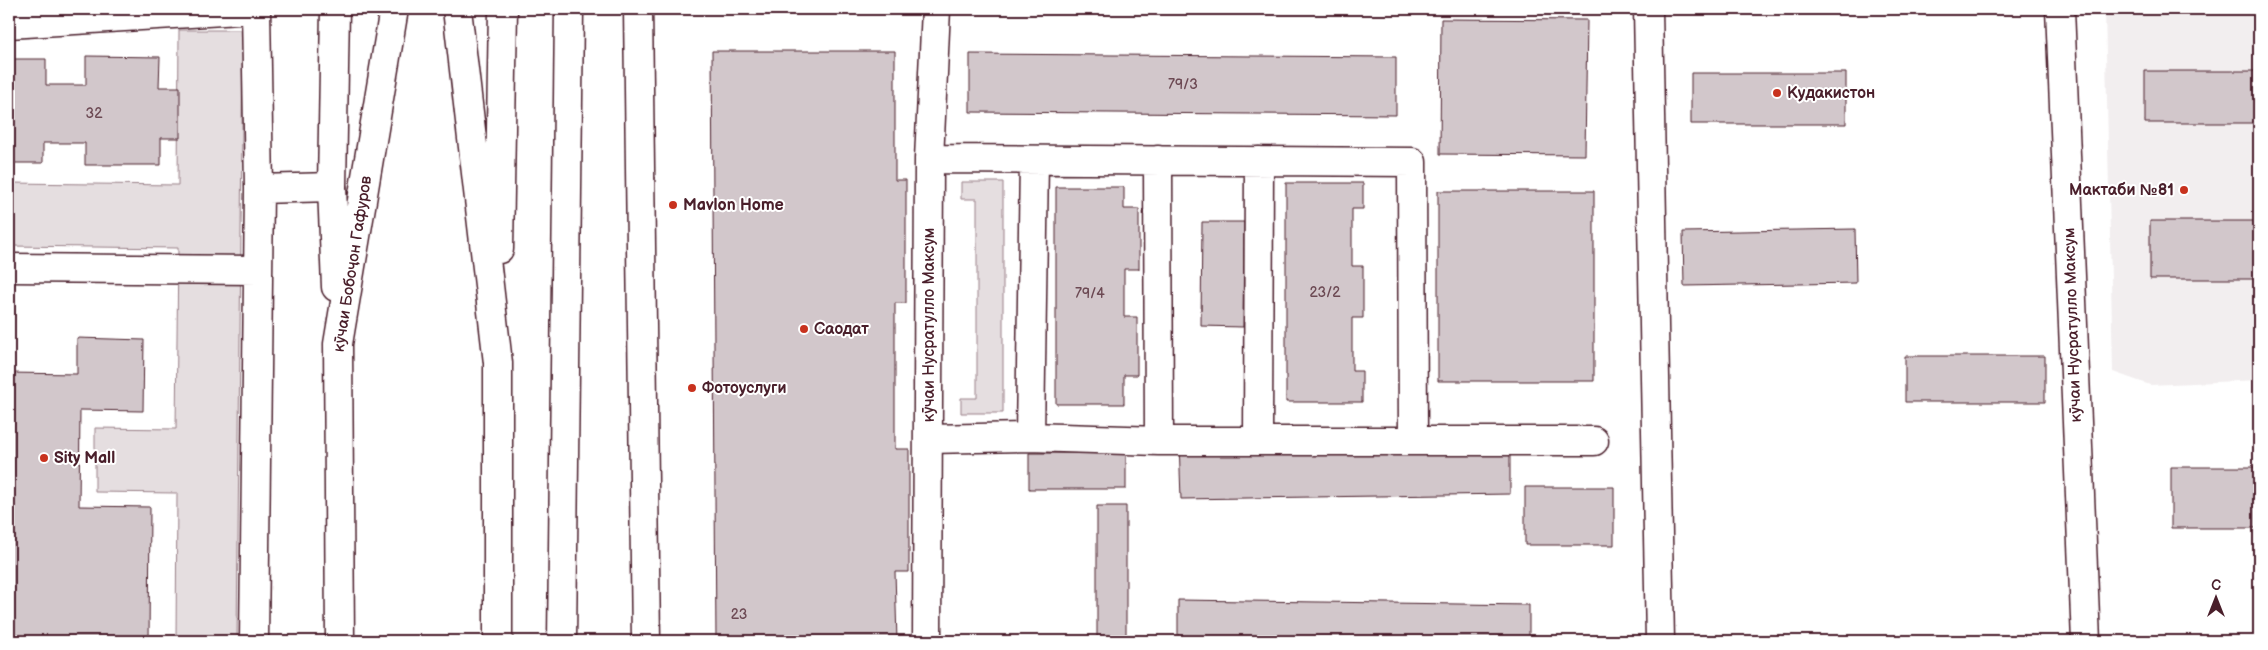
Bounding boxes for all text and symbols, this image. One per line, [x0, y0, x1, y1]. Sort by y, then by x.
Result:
house number: 79/3 [1168, 76, 1198, 93]
place label: Кудакистон [1787, 84, 1875, 103]
marker: Кудакистон [1771, 87, 1783, 99]
house number: 32 [86, 105, 103, 122]
street label: кӯчаи Бобоҷон Гафуров [330, 174, 376, 353]
place label: Мактаби №81 [2069, 181, 2174, 200]
marker: Мактаби №81 [2178, 184, 2190, 196]
place label: Mavlon Home [683, 196, 784, 215]
marker: Mavlon Home [667, 199, 679, 211]
street label: кӯчаи Нусратулло Максум [2060, 227, 2086, 423]
street label: кӯчаи Нусратулло Максум [920, 228, 939, 422]
house number: 23/2 [1309, 284, 1341, 301]
house number: 79/4 [1075, 285, 1105, 302]
place label: Саодат [814, 320, 869, 339]
marker: Саодат [798, 323, 810, 335]
place label: Фотоуслуги [702, 379, 786, 398]
marker: Фотоуслуги [686, 382, 698, 394]
place label: Sity Mall [54, 449, 115, 468]
marker: Sity Mall [38, 452, 50, 464]
north arrow [2190, 572, 2240, 622]
text: С [2211, 577, 2221, 594]
house number: 23 [731, 606, 747, 623]

